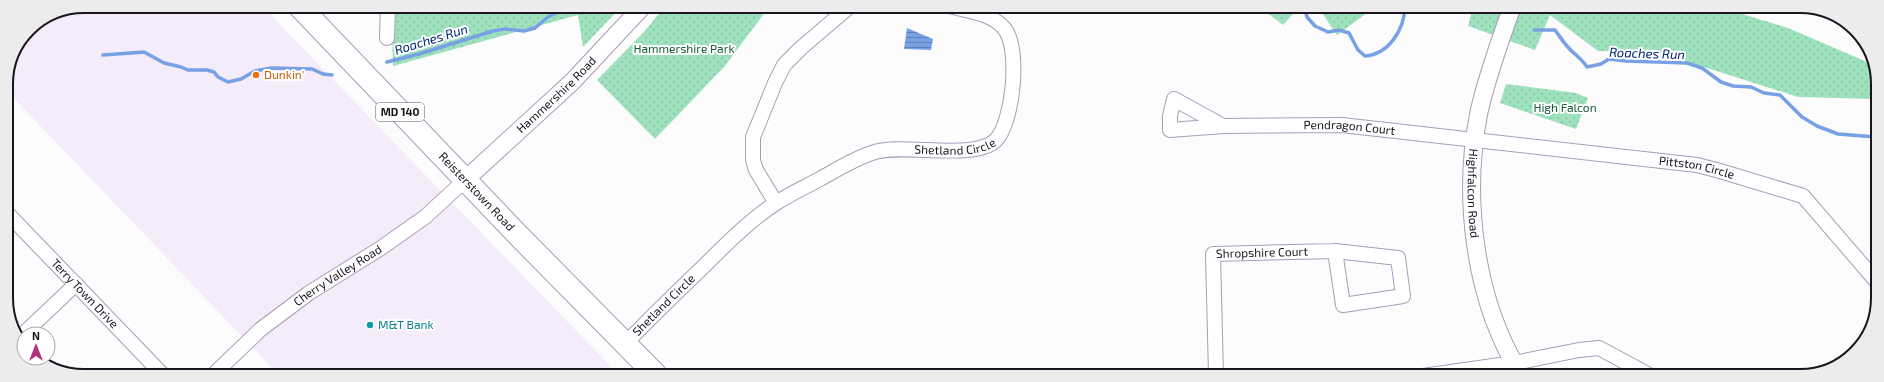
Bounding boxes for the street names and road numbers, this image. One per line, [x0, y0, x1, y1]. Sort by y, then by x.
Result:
street label: Hammershire Road [513, 53, 598, 135]
road number: MD 140 [376, 103, 424, 121]
street label: Pendragon Court [1303, 117, 1396, 137]
street label: Shetland Circle [914, 135, 998, 157]
street label: Highfalcon Road [1466, 148, 1483, 239]
street label: Reisterstown Road [437, 149, 518, 233]
street label: Pittston Circle [1658, 153, 1737, 181]
street label: Cherry Valley Road [290, 241, 384, 308]
street label: Shropshire Court [1216, 244, 1308, 260]
street label: Terry Town Drive [49, 255, 122, 331]
street label: Shetland Circle [629, 271, 697, 338]

